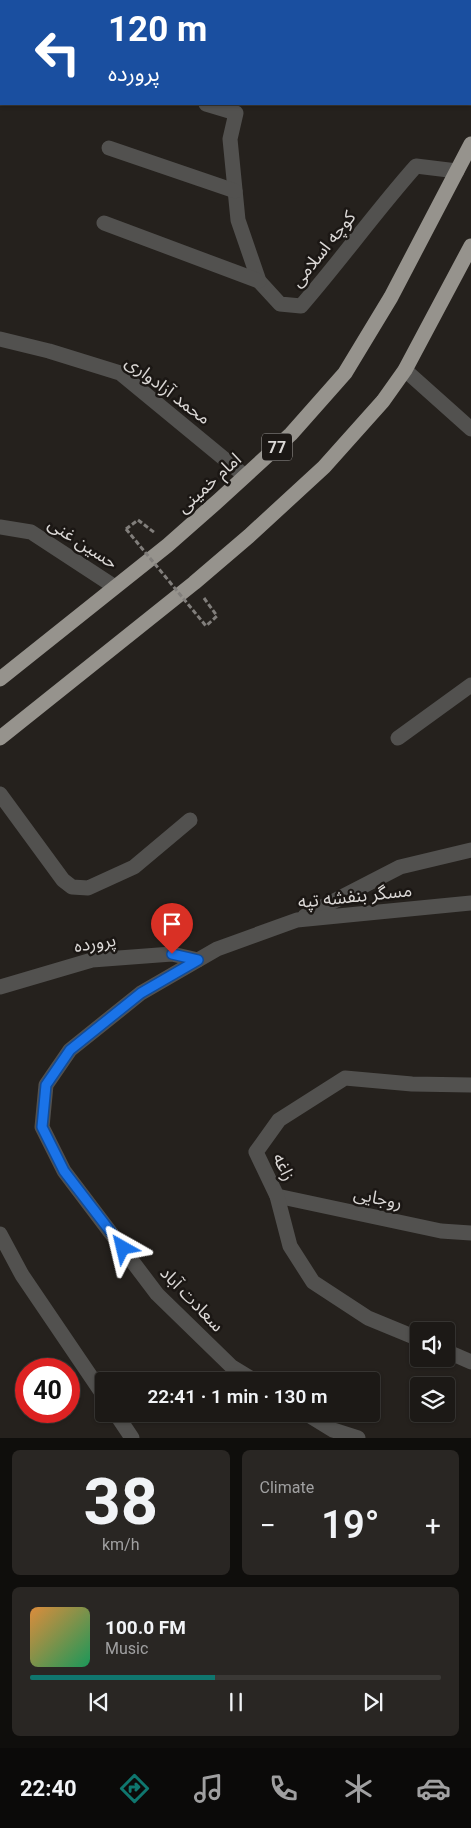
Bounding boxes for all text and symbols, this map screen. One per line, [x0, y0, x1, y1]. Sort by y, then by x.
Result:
text: 120 m [108, 9, 207, 50]
icon: left [25, 20, 90, 85]
text: پرورده [108, 61, 160, 86]
street label: کوچه اسلامی [286, 206, 361, 292]
street label: محمد آزادواری [121, 351, 215, 429]
road number: 77 [262, 434, 292, 461]
street label: امام خمینی [172, 448, 248, 520]
street label: حسین غنی [44, 512, 122, 574]
street label: مسگر بنفشه تپه [297, 879, 413, 913]
pin [151, 903, 193, 954]
icon: arrive [158, 910, 186, 938]
street label: پرورده [72, 929, 118, 957]
street label: زاغه [268, 1150, 300, 1184]
street label: روجایی [352, 1182, 404, 1214]
position arrow [96, 1221, 148, 1273]
street label: سعادت آباد [156, 1262, 229, 1336]
map controls [410, 1322, 455, 1422]
button: sound [410, 1322, 455, 1367]
speed limit sign: 40 [15, 1358, 80, 1423]
button: layers [410, 1377, 455, 1422]
text: 22:41 · 1 min · 130 m [147, 1385, 328, 1408]
text: 38 [83, 1464, 158, 1540]
text: Climate [260, 1478, 314, 1497]
text: 19° [321, 1503, 379, 1547]
text: − [260, 1509, 276, 1542]
text: + [425, 1509, 441, 1542]
text: km/h [102, 1535, 140, 1554]
text: 100.0 FM [105, 1616, 186, 1639]
text: Music [105, 1639, 148, 1658]
icon: previous [85, 1688, 113, 1716]
icon: pause [222, 1688, 250, 1716]
icon: next [359, 1688, 387, 1716]
icon: directions [117, 1771, 152, 1806]
icon: music [191, 1771, 226, 1806]
icon: phone [266, 1771, 301, 1806]
icon: climate [341, 1771, 376, 1806]
icon: car [416, 1771, 451, 1806]
text: 22:40 [20, 1776, 77, 1801]

